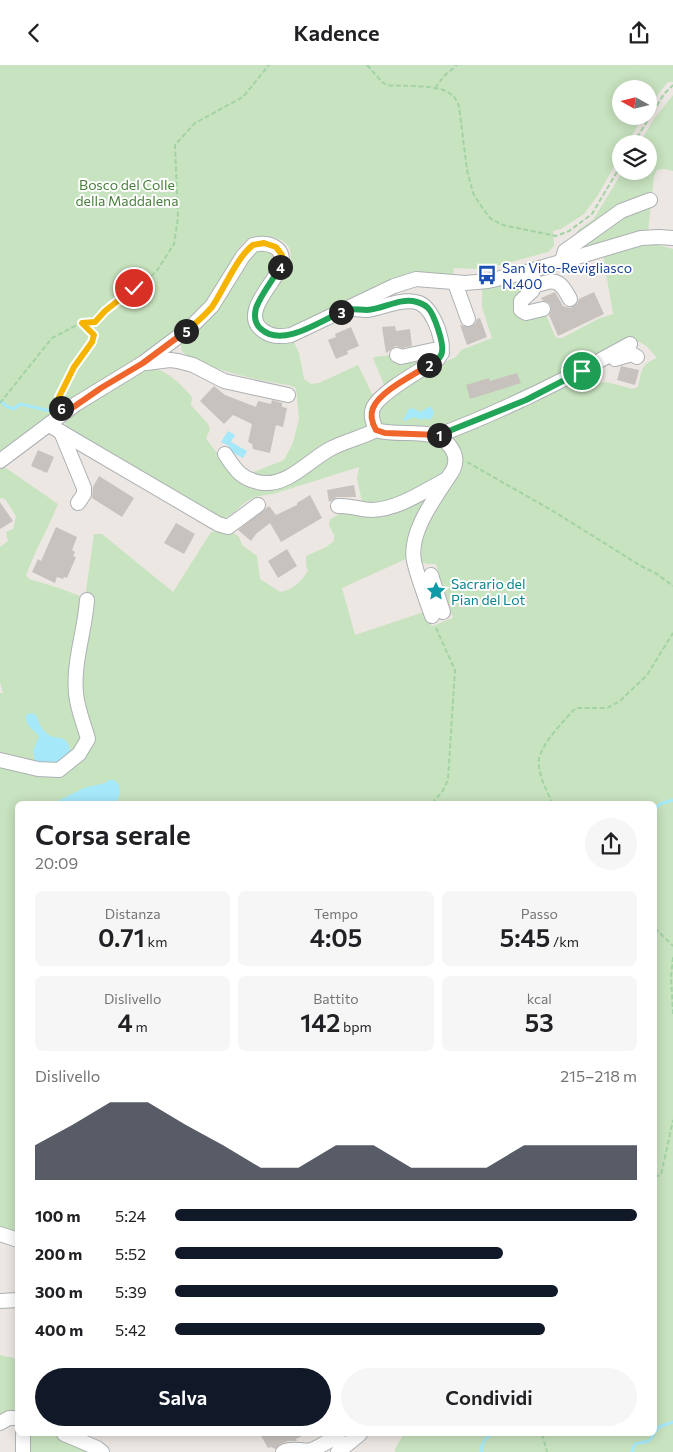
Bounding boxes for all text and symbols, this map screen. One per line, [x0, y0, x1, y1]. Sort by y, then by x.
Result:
icon: back [20, 19, 48, 47]
text: Kadence [293, 19, 380, 46]
icon: share [625, 19, 653, 47]
north arrow [612, 80, 658, 125]
map controls [612, 80, 657, 180]
button: layers [612, 135, 657, 180]
park label: Bosco del Colle della Maddalena [76, 176, 178, 209]
pin: 4 [268, 255, 292, 279]
text: 4 [276, 259, 285, 276]
place label: San Vito-Revigliasco N.400 [502, 259, 632, 292]
bus stop icon: San Vito-Revigliasco N.400 [476, 264, 498, 286]
pin [113, 267, 155, 309]
icon: check [120, 274, 148, 302]
pin: 3 [328, 299, 354, 325]
text: 3 [337, 304, 346, 321]
pin: 5 [174, 319, 198, 343]
text: 5 [182, 323, 191, 340]
pin [561, 350, 603, 392]
pin: 2 [416, 353, 442, 377]
text: 2 [426, 357, 433, 374]
icon: arrive [568, 357, 596, 385]
pin: 6 [48, 395, 74, 421]
text: 6 [57, 400, 66, 417]
pin: 1 [426, 423, 452, 447]
text: 1 [436, 427, 443, 444]
place label: Sacrario del Pian del Lot [451, 575, 526, 608]
place icon: Sacrario del Pian del Lot [425, 580, 447, 602]
text: Corsa serale [35, 817, 191, 851]
button: share [585, 818, 637, 870]
text: 20:09 [35, 853, 78, 872]
text: Distanza [105, 905, 160, 922]
text: Tempo [314, 905, 358, 922]
text: Passo [521, 905, 558, 922]
text: 0.71 [98, 922, 145, 952]
text: 4:05 [310, 922, 362, 952]
text: 5:45 [500, 922, 550, 952]
text: km [145, 933, 167, 950]
text: /km [550, 933, 579, 950]
text: Dislivello [104, 990, 161, 1007]
text: Battito [313, 990, 359, 1007]
text: kcal [527, 990, 552, 1007]
text: 4 [118, 1007, 133, 1037]
text: 142 [300, 1007, 340, 1037]
text: 53 [525, 1007, 554, 1037]
text: m [133, 1018, 148, 1035]
text: bpm [340, 1018, 372, 1035]
text: Dislivello [35, 1066, 100, 1085]
text: 215–218 m [560, 1066, 637, 1085]
text: 100 m [35, 1206, 81, 1225]
text: 5:24 [115, 1206, 146, 1225]
text: 200 m [35, 1244, 82, 1263]
text: 5:52 [115, 1244, 146, 1263]
text: 300 m [35, 1282, 83, 1301]
text: 5:39 [115, 1282, 147, 1301]
text: 400 m [35, 1320, 83, 1339]
text: 5:42 [115, 1320, 146, 1339]
button: Salva [35, 1368, 331, 1426]
button: Condividi [341, 1368, 637, 1426]

